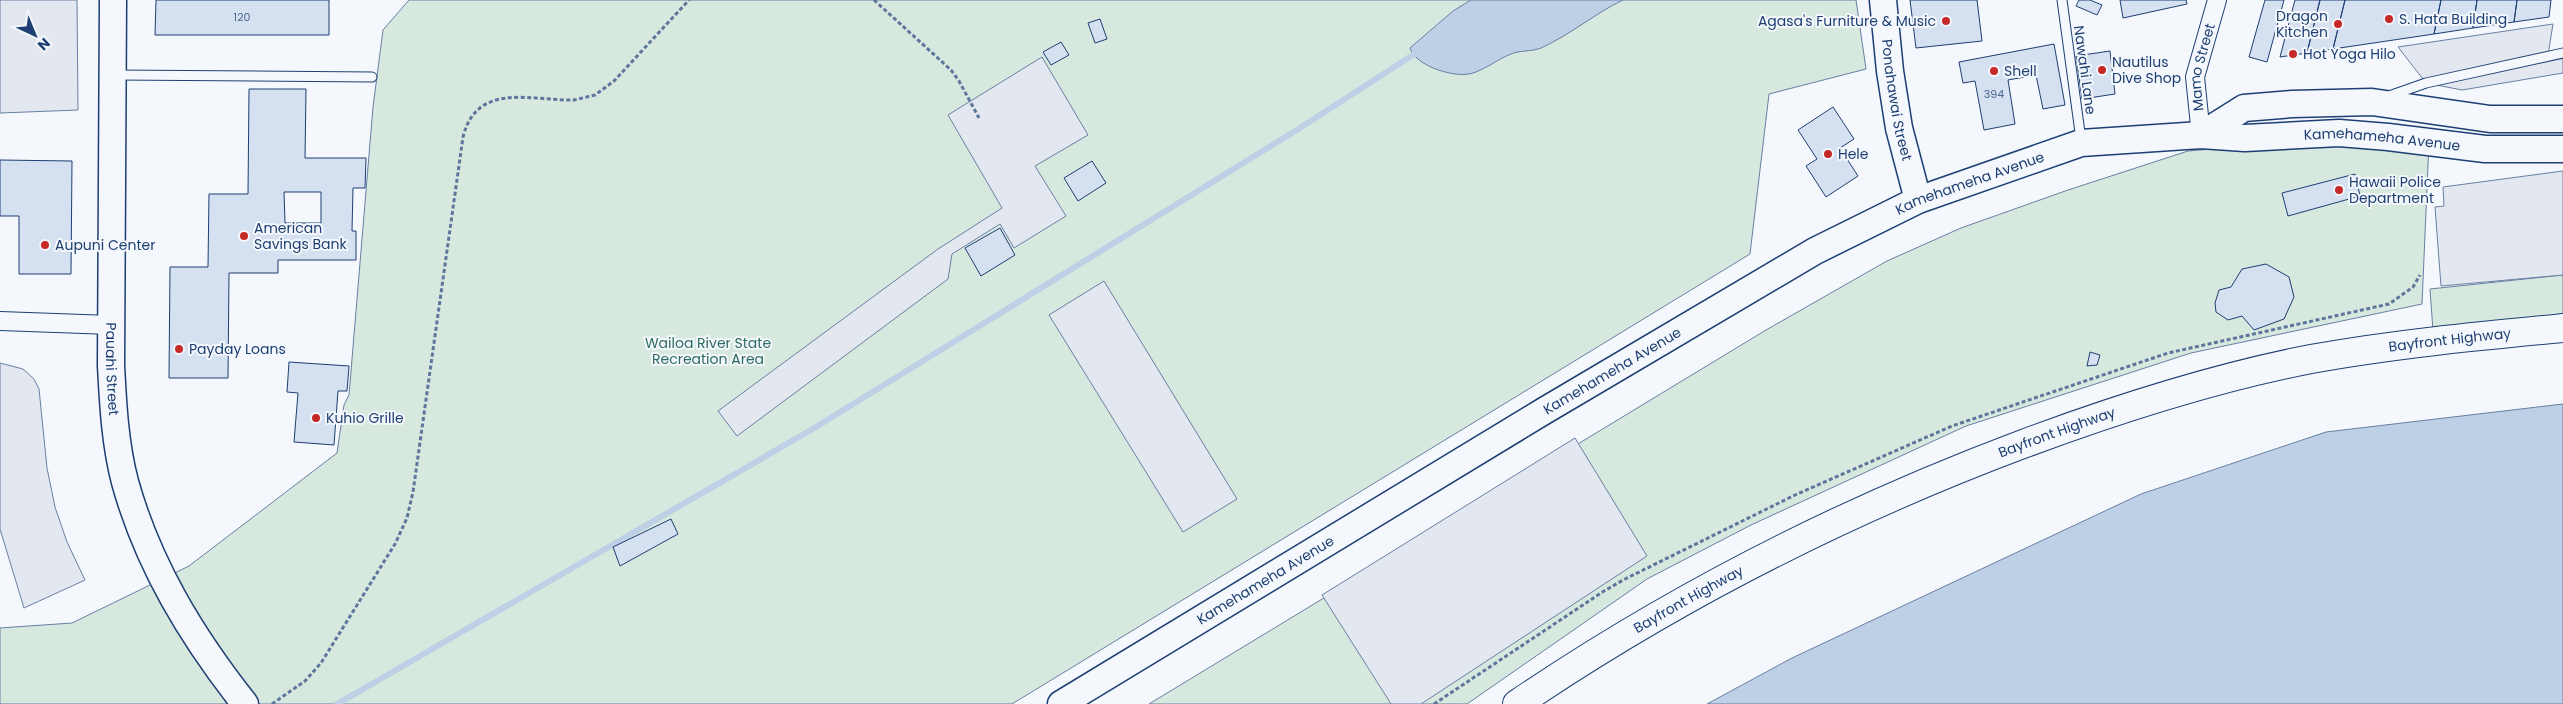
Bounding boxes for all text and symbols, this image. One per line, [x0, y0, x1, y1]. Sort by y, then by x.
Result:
place label: Dragon Kitchen [2276, 6, 2328, 42]
house number: 120 [234, 9, 250, 25]
place label: S. Hata Building [2399, 9, 2507, 29]
north arrow [10, 10, 60, 60]
place label: Agasa's Furniture & Music [1758, 11, 1936, 31]
marker: S. Hata Building [2383, 13, 2395, 25]
marker: Agasa's Furniture & Music [1940, 15, 1952, 27]
marker: Dragon Kitchen [2332, 18, 2344, 30]
street label: Mamo Street [2185, 21, 2220, 112]
street label: Nawahi Lane [2069, 24, 2101, 116]
text: N [33, 34, 55, 55]
street label: Ponahawai Street [1877, 38, 1917, 163]
place label: Hot Yoga Hilo [2303, 44, 2396, 64]
marker: Hot Yoga Hilo [2287, 48, 2299, 60]
place label: Nautilus Dive Shop [2112, 52, 2181, 88]
place label: Shell [2004, 61, 2037, 81]
marker: Nautilus Dive Shop [2096, 64, 2108, 76]
marker: Shell [1988, 65, 2000, 77]
house number: 394 [1984, 86, 2004, 102]
street label: Kamehameha Avenue [2303, 123, 2462, 156]
place label: Hele [1838, 144, 1869, 164]
street label: Kamehameha Avenue [1892, 147, 2047, 220]
marker: Hele [1822, 148, 1834, 160]
place label: Hawaii Police Department [2349, 172, 2441, 208]
marker: Hawaii Police Department [2333, 184, 2345, 196]
place label: American Savings Bank [254, 218, 347, 254]
marker: American Savings Bank [238, 230, 250, 242]
place label: Aupuni Center [55, 235, 155, 255]
marker: Aupuni Center [39, 239, 51, 251]
street label: Pauahi Street [101, 322, 124, 416]
street label: Kamehameha Avenue [1539, 322, 1685, 419]
street label: Bayfront Highway [2387, 323, 2512, 357]
park label: Wailoa River State Recreation Area [645, 333, 771, 369]
place label: Payday Loans [189, 339, 286, 359]
marker: Payday Loans [173, 343, 185, 355]
street label: Bayfront Highway [1995, 402, 2118, 462]
place label: Kuhio Grille [326, 408, 404, 428]
marker: Kuhio Grille [310, 412, 322, 424]
street label: Kamehameha Avenue [1193, 531, 1338, 629]
street label: Bayfront Highway [1630, 560, 1747, 638]

